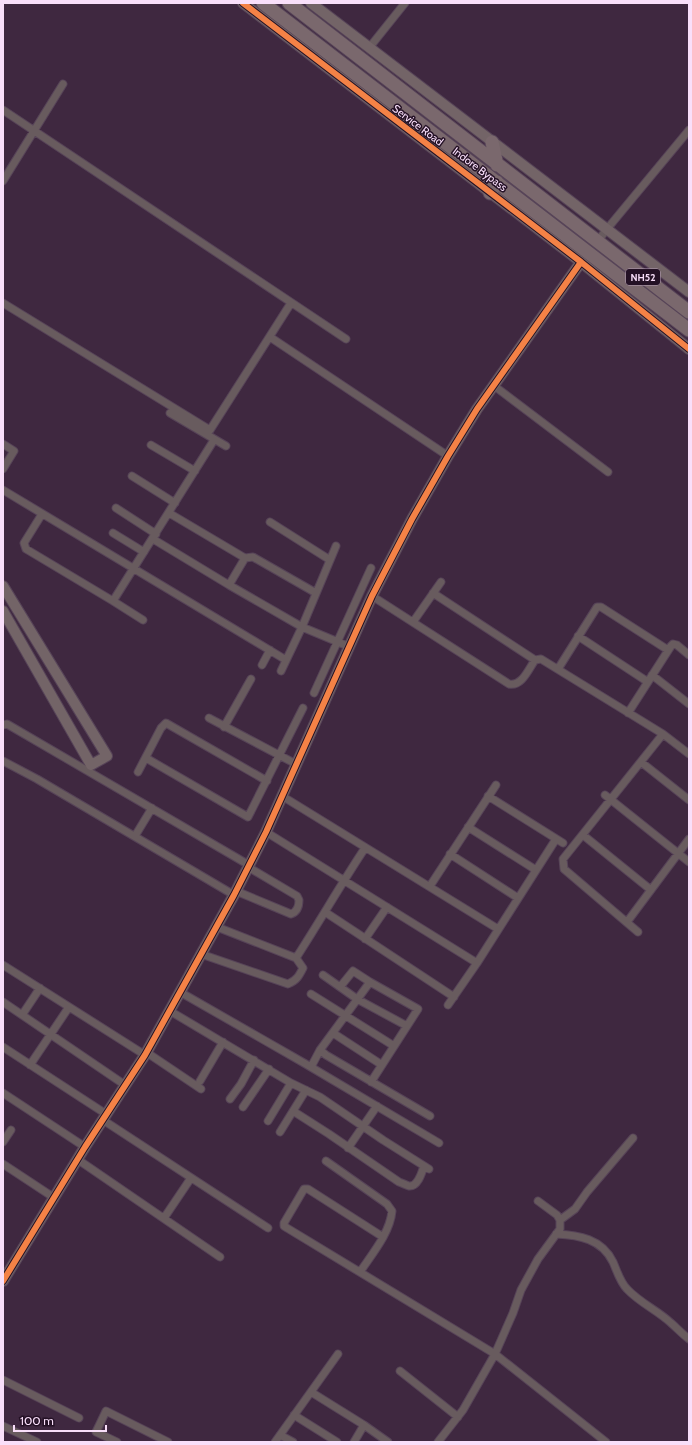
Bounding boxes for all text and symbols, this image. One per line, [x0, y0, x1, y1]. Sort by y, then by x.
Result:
street label: Service Road [390, 101, 446, 149]
street label: Indore Bypass [450, 144, 510, 194]
road number: NH52 [626, 269, 660, 285]
scale bar [14, 1407, 106, 1433]
text: 100 m [20, 1413, 54, 1428]

